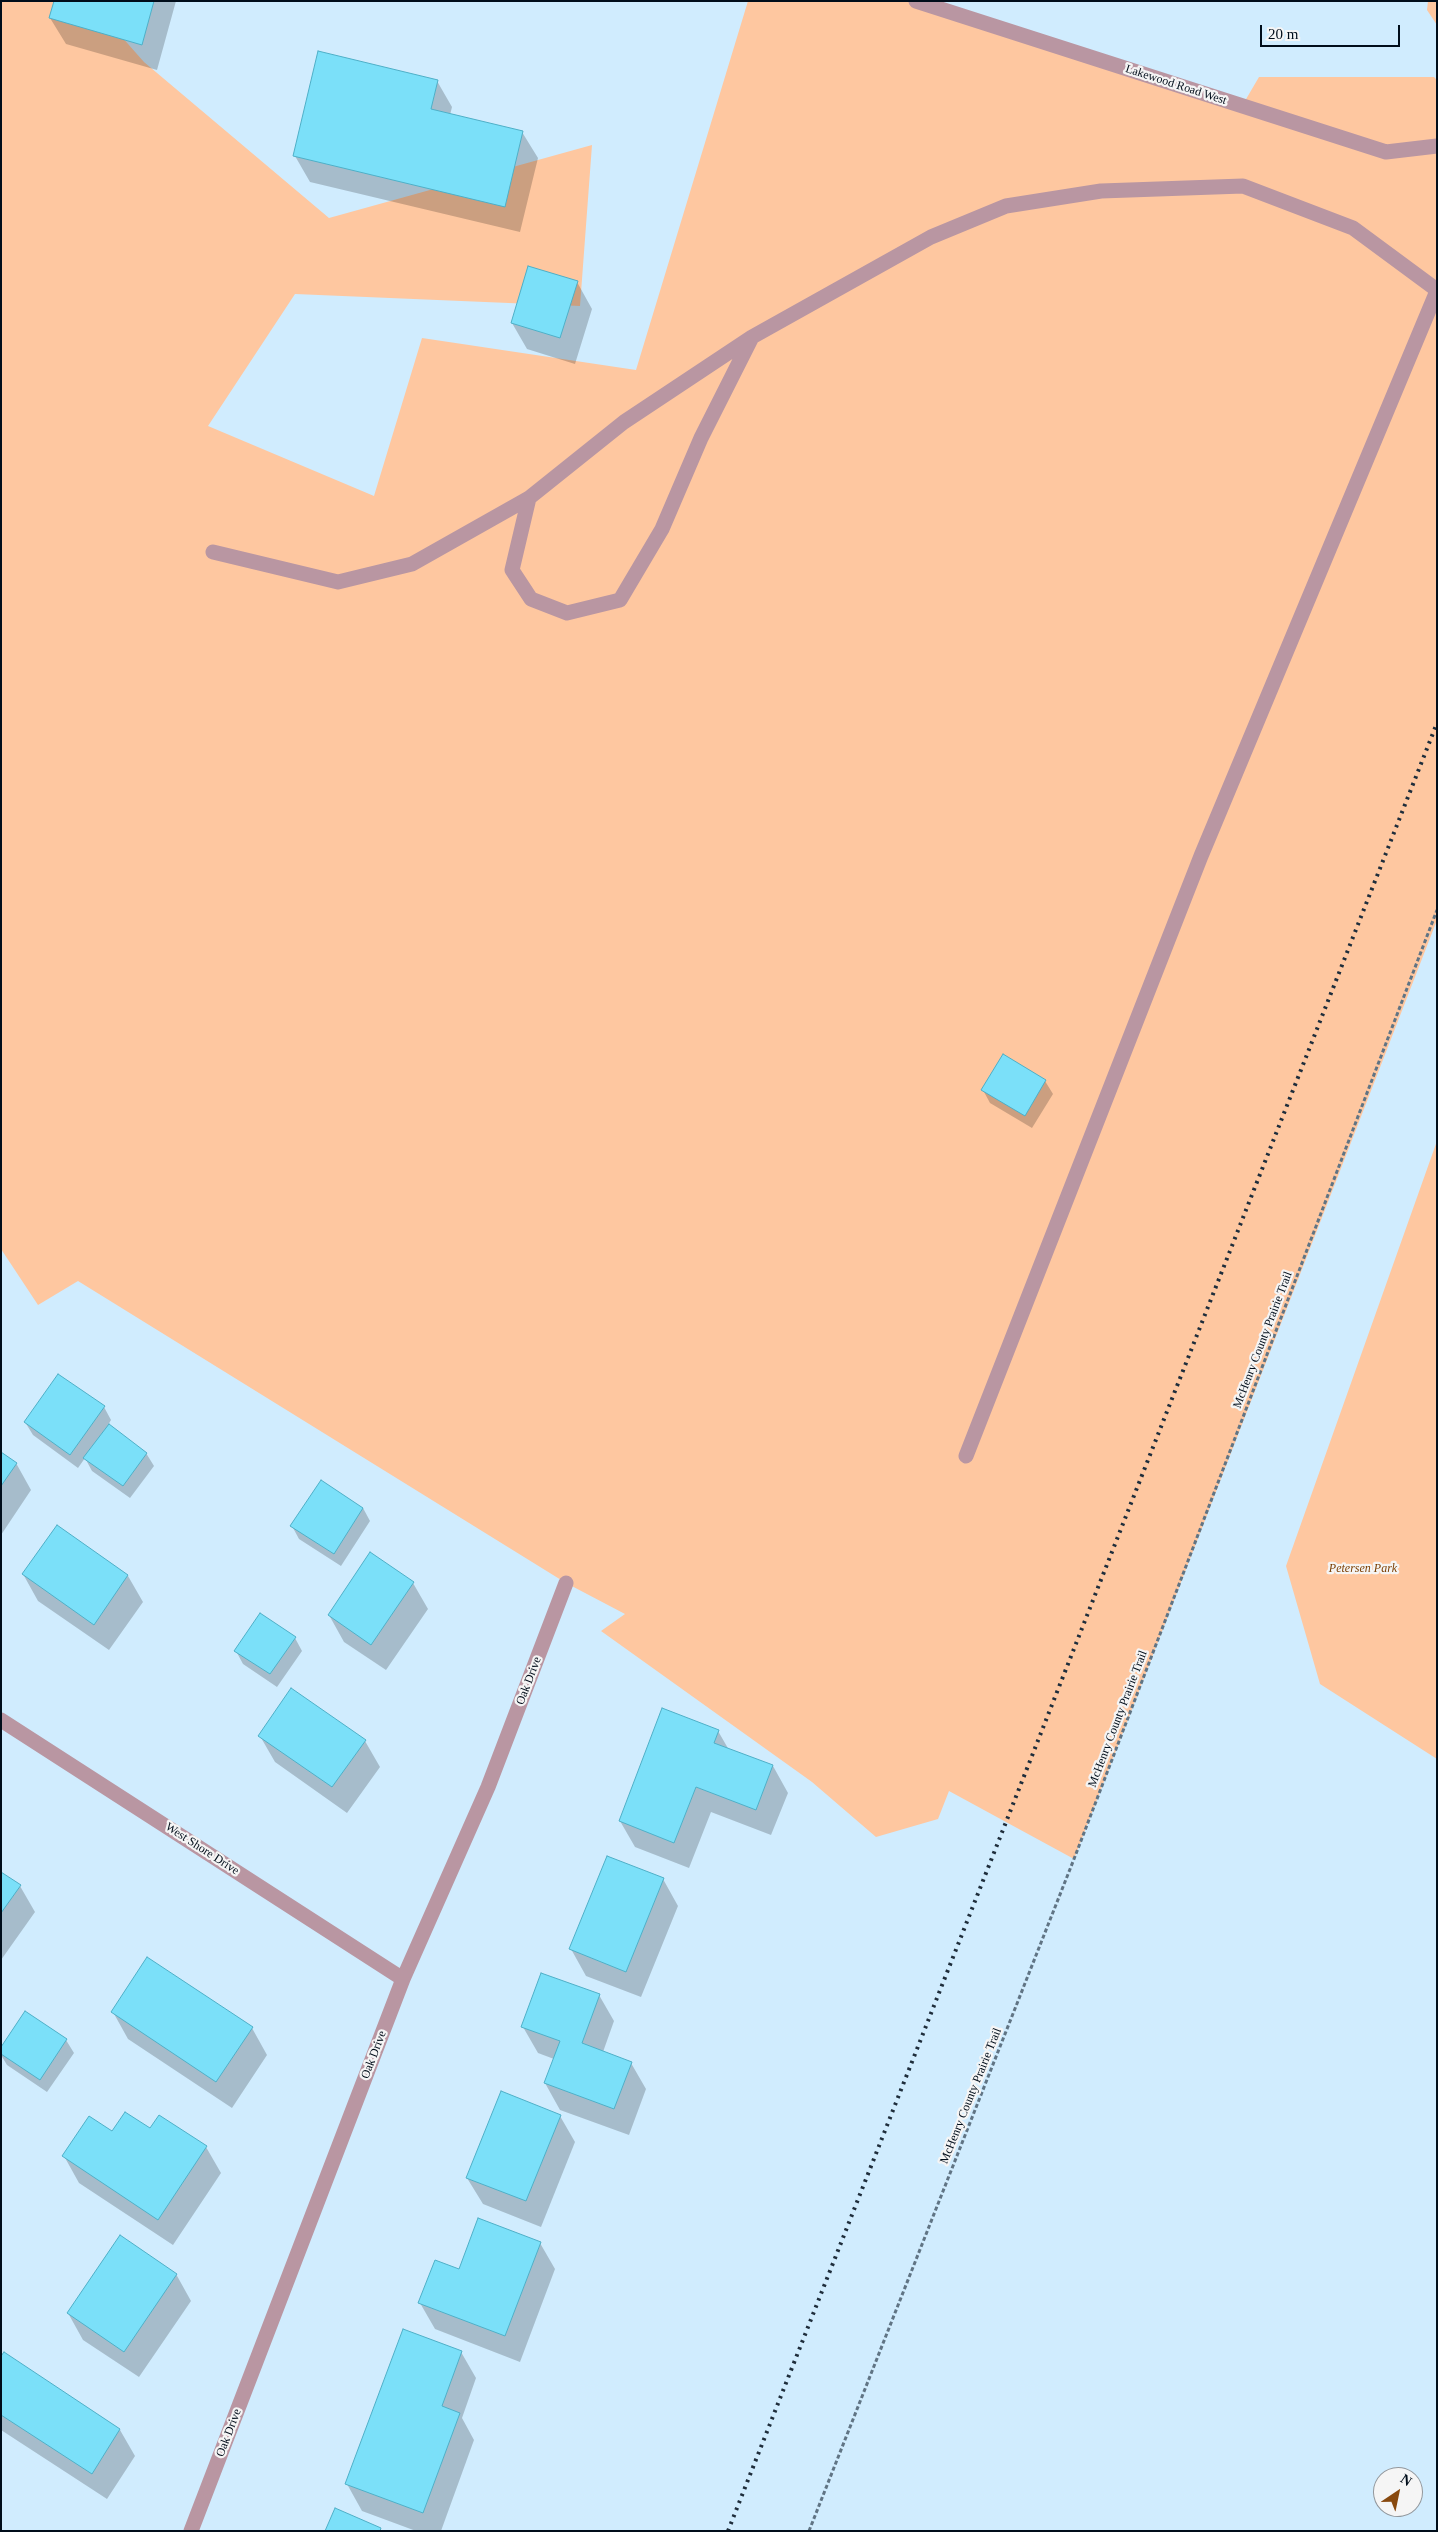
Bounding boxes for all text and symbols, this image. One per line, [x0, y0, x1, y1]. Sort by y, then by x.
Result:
scale bar [1263, 15, 1403, 47]
text: 20 m [1268, 26, 1298, 42]
street label: Lakewood Road West [1124, 62, 1228, 108]
street label: McHenry County Prairie Trail [1230, 1270, 1296, 1410]
park label: Petersen Park [1329, 1562, 1397, 1576]
street label: McHenry County Prairie Trail [1085, 1649, 1151, 1789]
street label: Oak Drive [513, 1655, 545, 1707]
street label: West Shore Drive [162, 1820, 242, 1878]
street label: McHenry County Prairie Trail [937, 2026, 1005, 2166]
street label: Oak Drive [358, 2029, 390, 2081]
street label: Oak Drive [213, 2407, 245, 2459]
north arrow [1373, 2467, 1423, 2517]
text: N [1398, 2471, 1414, 2489]

